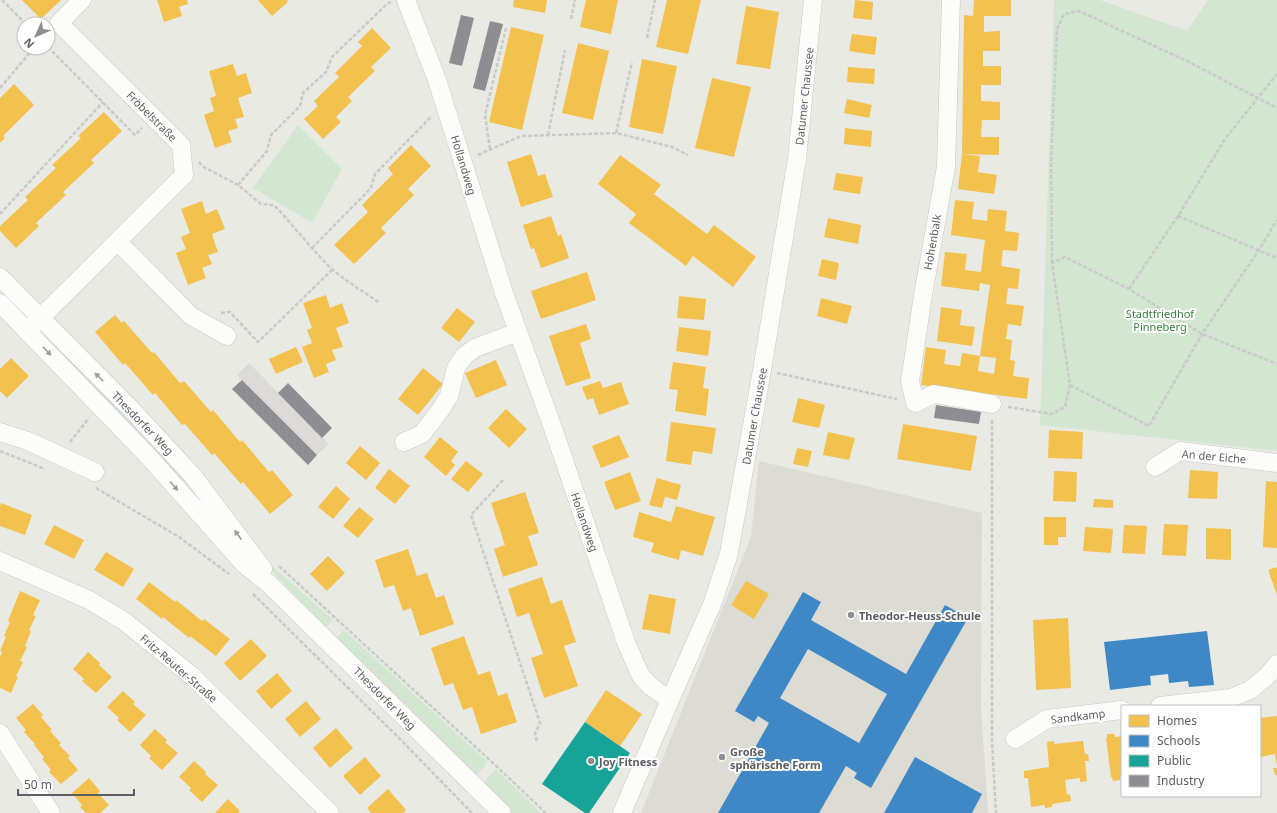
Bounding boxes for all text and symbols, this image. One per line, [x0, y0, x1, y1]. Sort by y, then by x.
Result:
north arrow [16, 16, 56, 56]
text: N [20, 35, 37, 52]
street label: Datumer Chaussee [791, 46, 817, 146]
street label: Fröbelstraße [124, 88, 180, 144]
street label: Hollandweg [448, 133, 480, 197]
street label: Hohenbalk [920, 213, 944, 271]
park label: Stadtfriedhof Pinneberg [1126, 306, 1195, 334]
one-way arrow [42, 346, 52, 356]
street label: Datumer Chaussee [738, 366, 770, 466]
one-way arrow [94, 372, 104, 382]
street label: Thesdorfer Weg [109, 388, 177, 458]
street label: An der Eiche [1181, 446, 1247, 466]
one-way arrow [170, 481, 179, 491]
street label: Hollandweg [568, 490, 602, 554]
one-way arrow [233, 530, 242, 541]
place label: Theodor-Heuss-Schule [859, 608, 981, 623]
marker: Theodor-Heuss-Schule [846, 610, 856, 620]
street label: Fritz-Reuter-Straße [137, 630, 221, 706]
street label: Thesdorfer Weg [350, 663, 420, 733]
street label: Sandkamp [1050, 705, 1106, 727]
legend [1121, 705, 1261, 797]
text: Homes [1157, 712, 1197, 729]
text: Schools [1157, 732, 1200, 749]
place label: Große sphärische Form [730, 744, 821, 772]
marker: Große sphärische Form [717, 752, 727, 762]
text: Public [1157, 752, 1191, 769]
place label: Joy Fitness [598, 754, 658, 769]
marker: Joy Fitness [586, 756, 596, 766]
scale bar [18, 771, 134, 797]
text: Industry [1157, 772, 1205, 789]
text: 50 m [24, 776, 52, 793]

